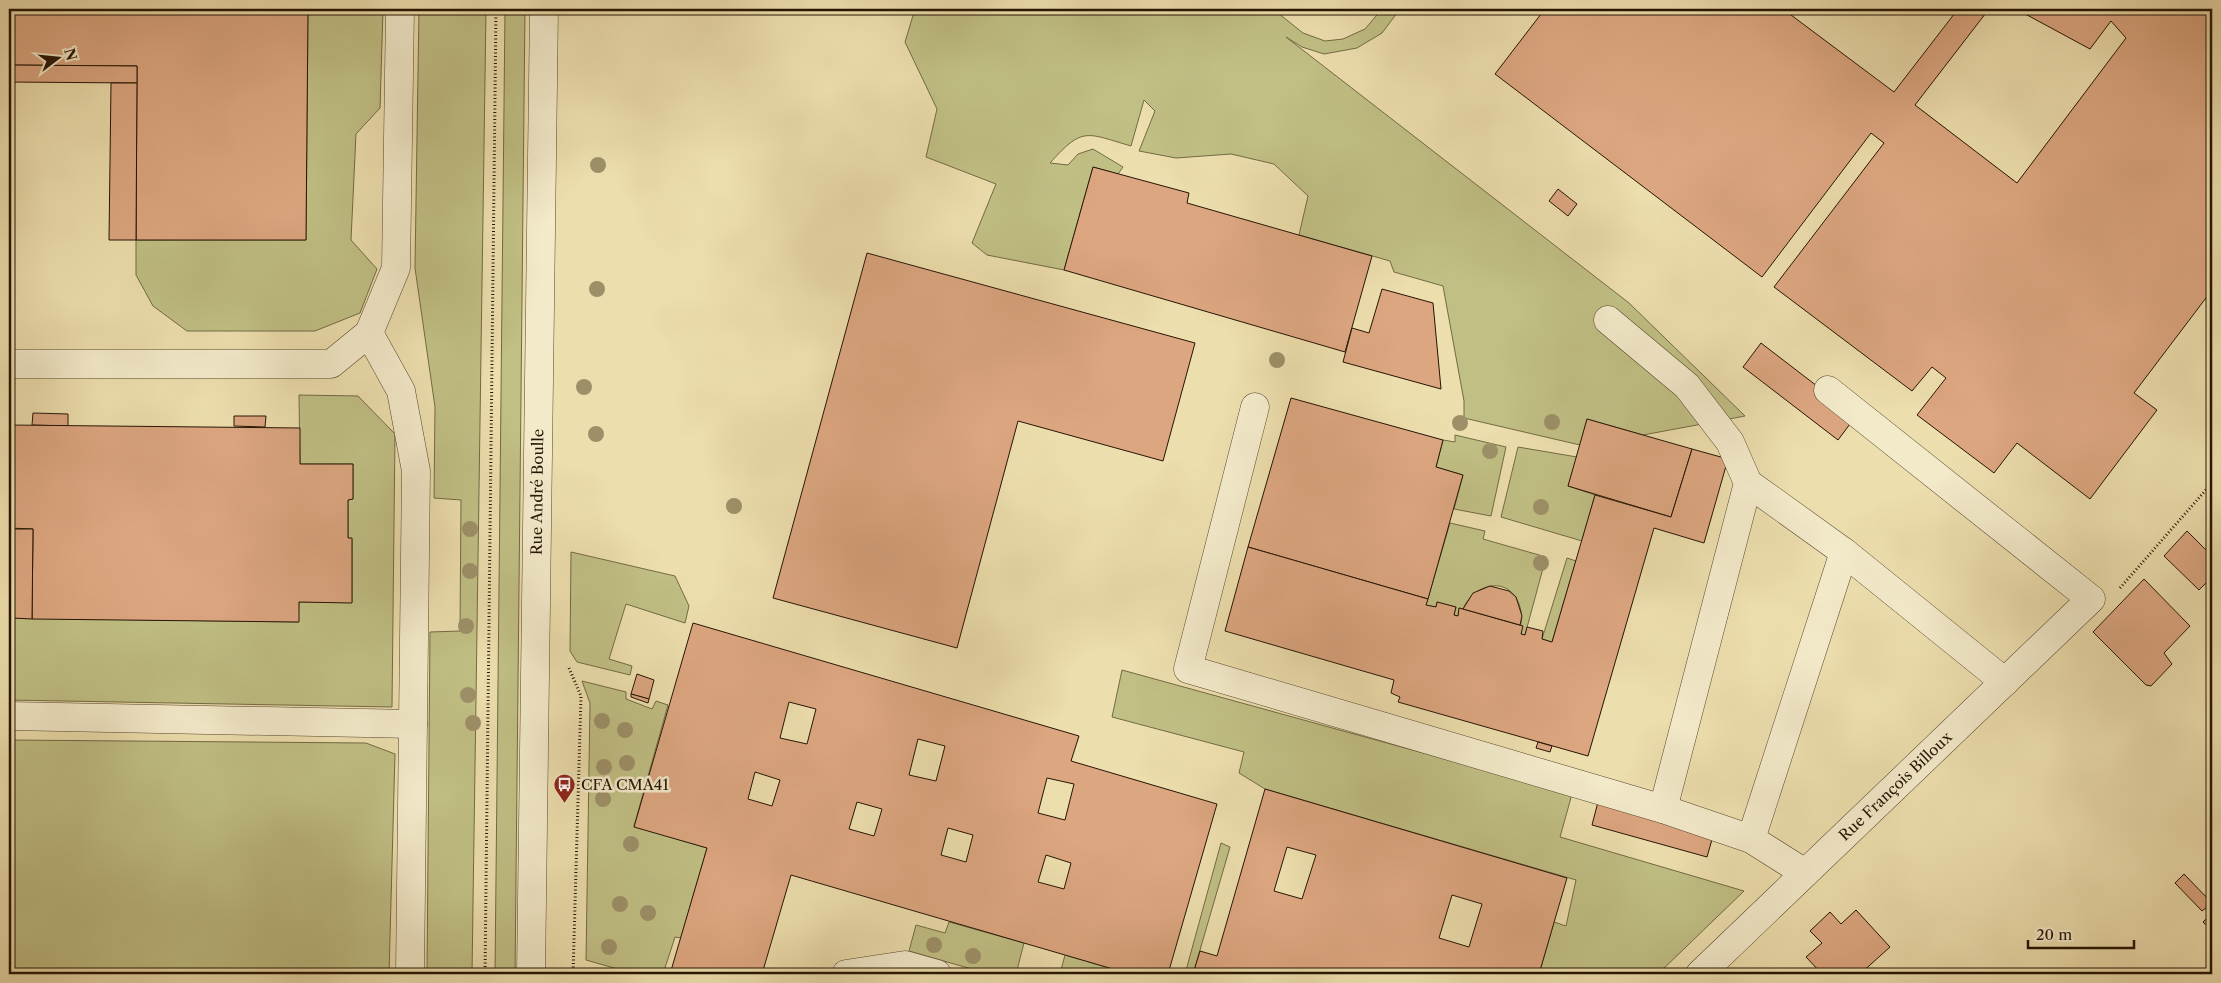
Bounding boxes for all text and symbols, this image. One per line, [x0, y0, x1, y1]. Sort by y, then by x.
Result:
north arrow [32, 32, 82, 82]
text: N [60, 46, 81, 63]
street label: Rue André Boulle [527, 429, 547, 555]
street label: Rue François Billoux [1835, 727, 1956, 845]
bus stop icon: CFA CMA41 [553, 773, 577, 804]
place label: CFA CMA41 [581, 775, 670, 794]
scale bar [2028, 918, 2135, 950]
text: 20 m [2036, 925, 2072, 944]

